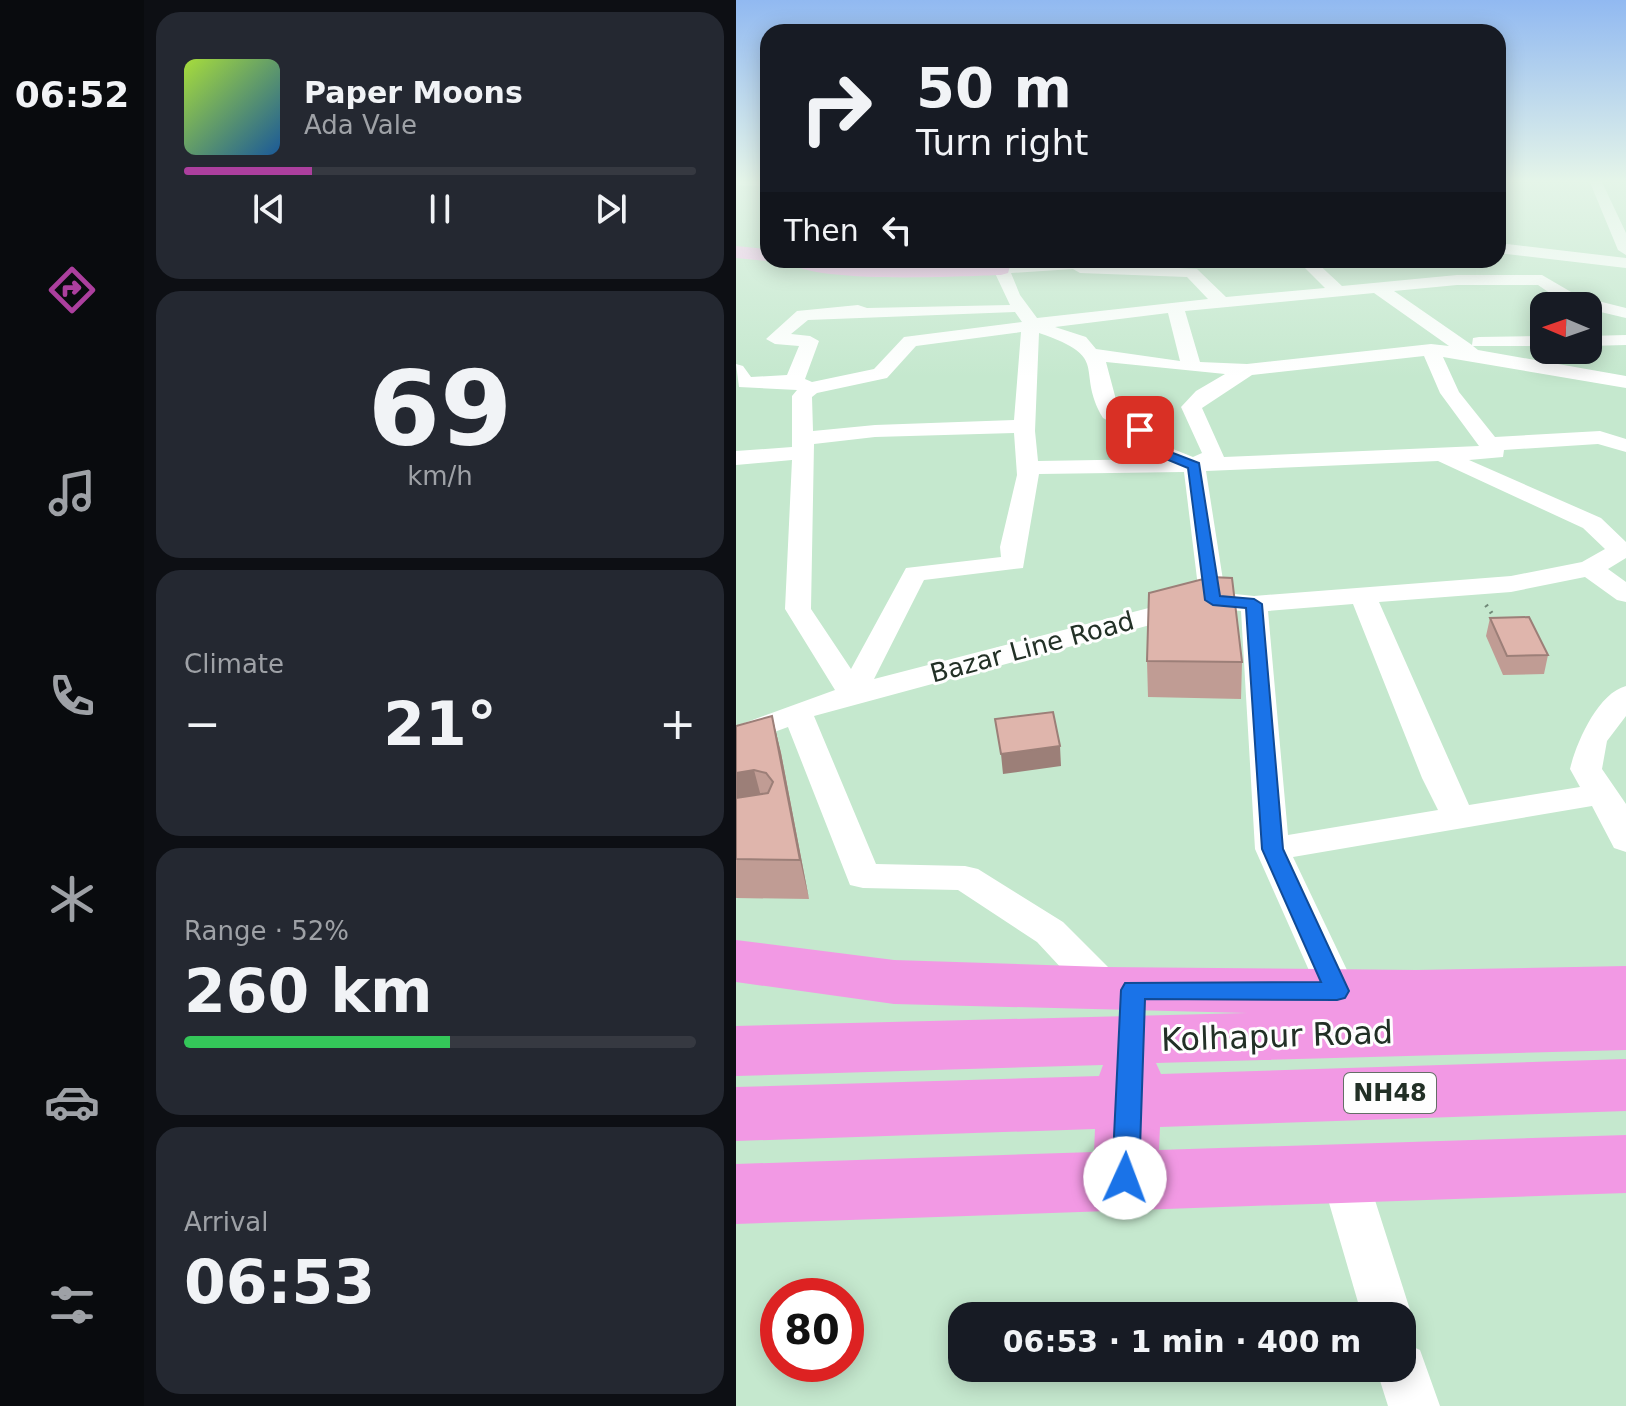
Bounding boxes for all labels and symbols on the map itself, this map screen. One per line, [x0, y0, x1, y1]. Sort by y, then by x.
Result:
north arrow [1530, 292, 1602, 364]
pin [1106, 396, 1174, 464]
street label: Bazar Line Road [927, 605, 1137, 689]
street label: Kolhapur Road [1160, 1013, 1394, 1059]
road number: NH48 [1344, 1073, 1436, 1113]
position arrow [1083, 1136, 1167, 1220]
speed limit sign: 80 [760, 1278, 864, 1382]

